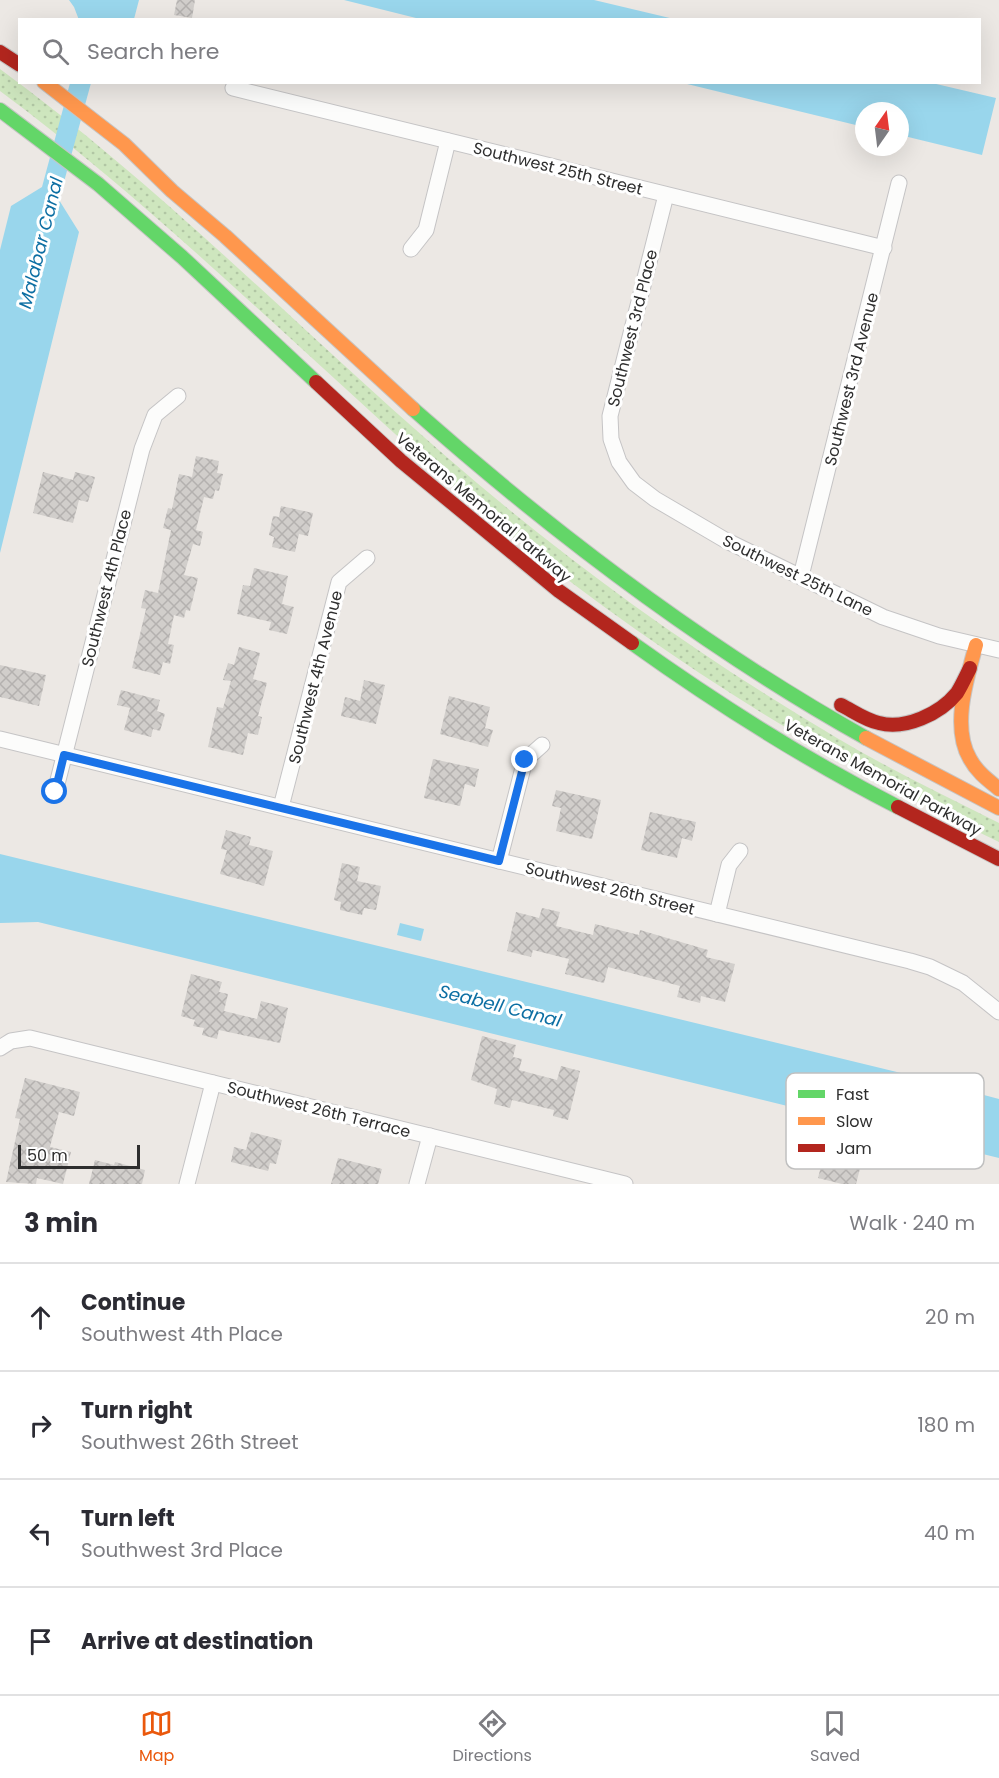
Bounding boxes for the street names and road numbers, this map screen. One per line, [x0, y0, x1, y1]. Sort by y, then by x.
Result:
street label: Southwest 25th Street [471, 136, 645, 201]
street label: Southwest 3rd Place [602, 247, 663, 409]
street label: Southwest 3rd Avenue [819, 290, 884, 468]
street label: Veterans Memorial Parkway [391, 427, 576, 588]
street label: Southwest 4th Place [76, 507, 137, 669]
street label: Southwest 25th Lane [719, 529, 877, 622]
street label: Southwest 4th Avenue [283, 588, 348, 766]
street label: Veterans Memorial Parkway [780, 713, 986, 841]
street label: Southwest 26th Street [523, 856, 697, 921]
street label: Southwest 26th Terrace [225, 1076, 413, 1143]

